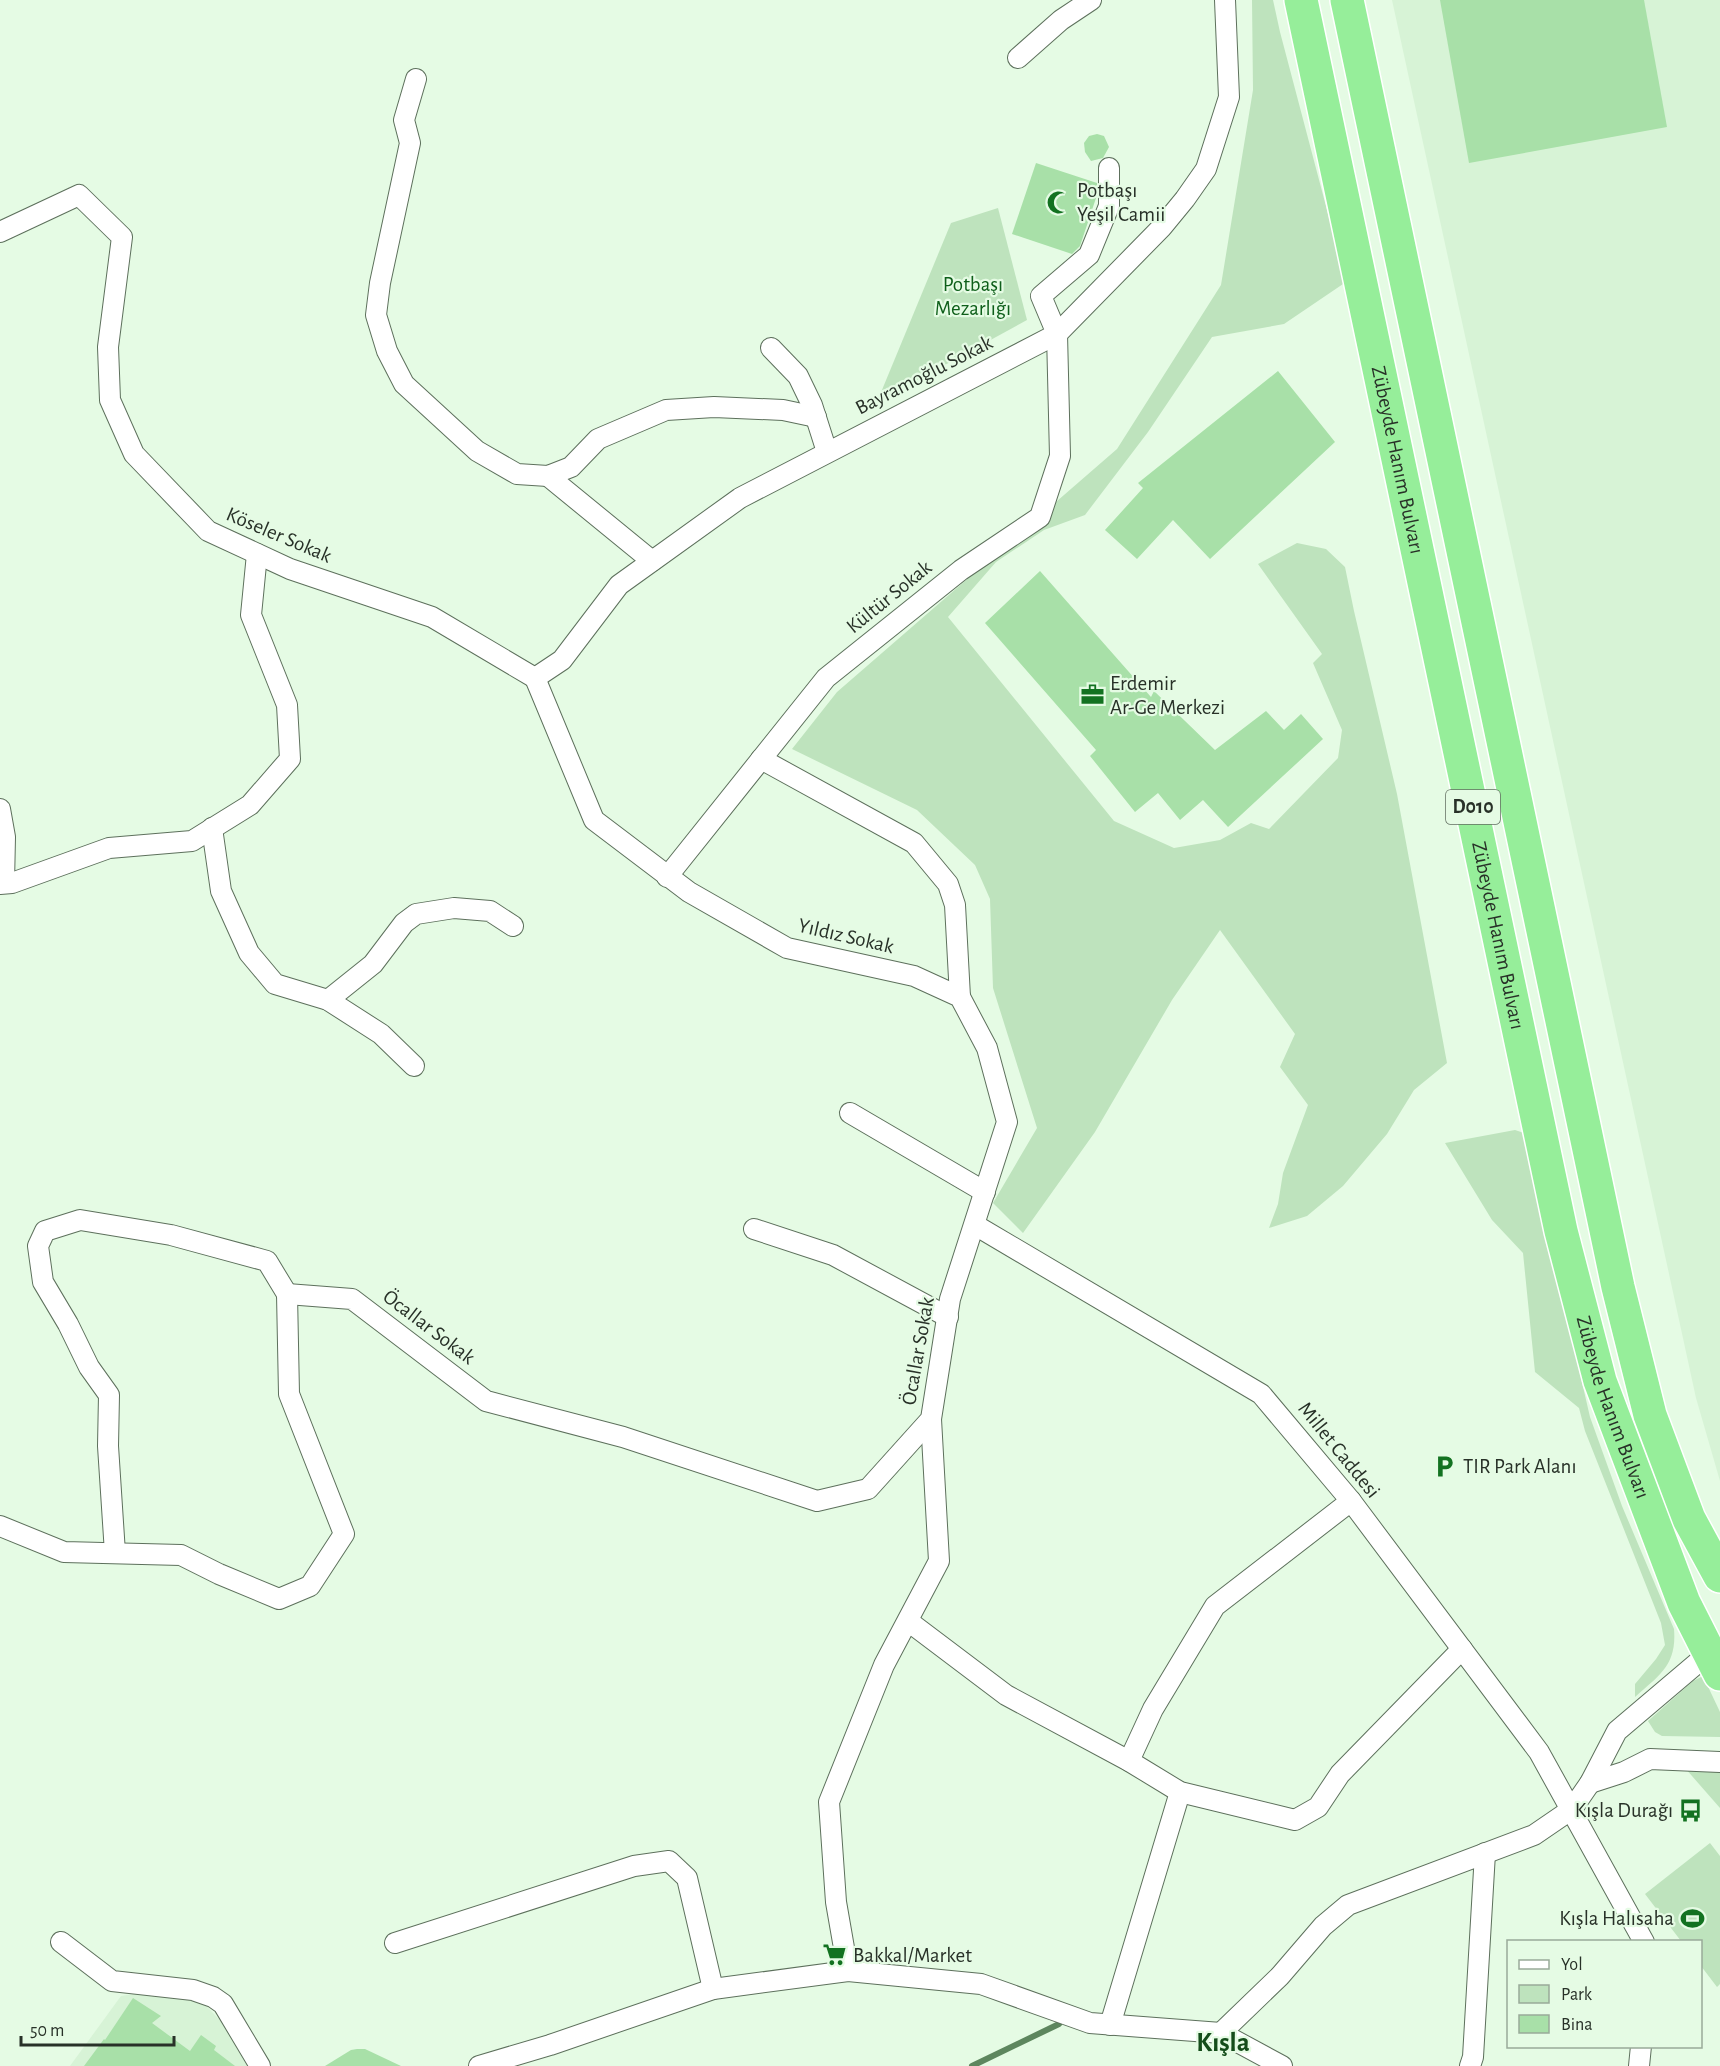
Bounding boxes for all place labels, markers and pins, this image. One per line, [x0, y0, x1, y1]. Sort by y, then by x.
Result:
place label: Potbaşı Yeşil Camii [1077, 180, 1165, 225]
mosque icon: Potbaşı Yeşil Camii [1046, 189, 1072, 215]
place label: Erdemir Ar-Ge Merkezi [1110, 673, 1225, 718]
office icon: Erdemir Ar-Ge Merkezi [1079, 682, 1105, 708]
parking icon: TIR Park Alanı [1432, 1453, 1458, 1479]
place label: TIR Park Alanı [1463, 1456, 1576, 1477]
bus stop icon: Kışla Durağı [1678, 1797, 1704, 1823]
place label: Kışla Durağı [1575, 1800, 1673, 1821]
sports icon: Kışla Halısaha [1679, 1905, 1705, 1931]
place label: Kışla Halısaha [1559, 1908, 1674, 1929]
supermarket icon: Bakkal/Market [822, 1942, 848, 1968]
place label: Bakkal/Market [853, 1945, 972, 1966]

